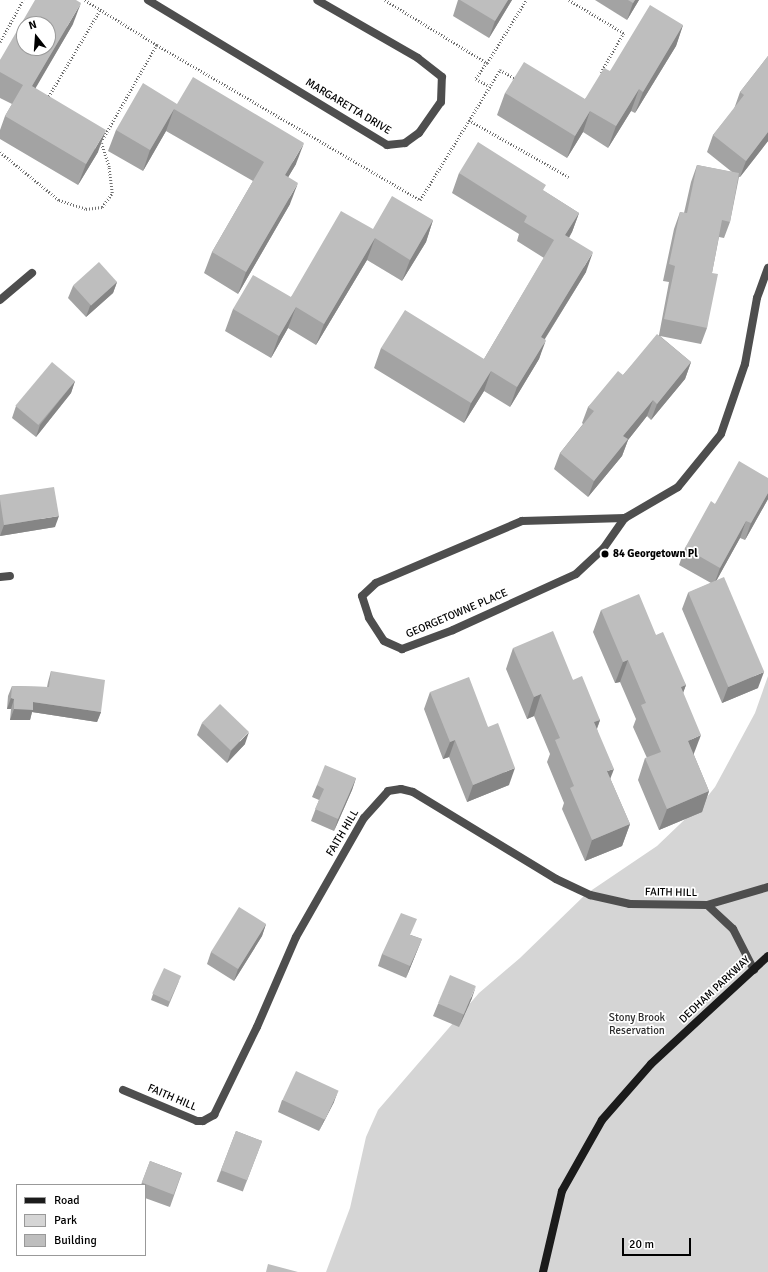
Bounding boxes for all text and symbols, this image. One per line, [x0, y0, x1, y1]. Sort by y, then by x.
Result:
north arrow [16, 16, 56, 56]
text: N [27, 18, 38, 32]
street label: MARGARETTA DRIVE [303, 76, 393, 138]
place label: 84 Georgetown Pl [613, 547, 698, 561]
marker: 84 Georgetown Pl [600, 549, 610, 559]
street label: GEORGETOWNE PLACE [404, 587, 510, 641]
street label: FAITH HILL [324, 807, 362, 859]
street label: FAITH HILL [645, 886, 697, 900]
street label: DEDHAM PARKWAY [677, 954, 753, 1026]
park label: Stony Brook Reservation [609, 1012, 665, 1038]
street label: FAITH HILL [145, 1082, 199, 1114]
legend [16, 1184, 146, 1256]
text: Road [54, 1193, 80, 1208]
text: Park [54, 1213, 77, 1228]
scale bar [624, 1230, 693, 1256]
text: Building [54, 1233, 97, 1248]
text: 20 m [629, 1237, 654, 1252]

